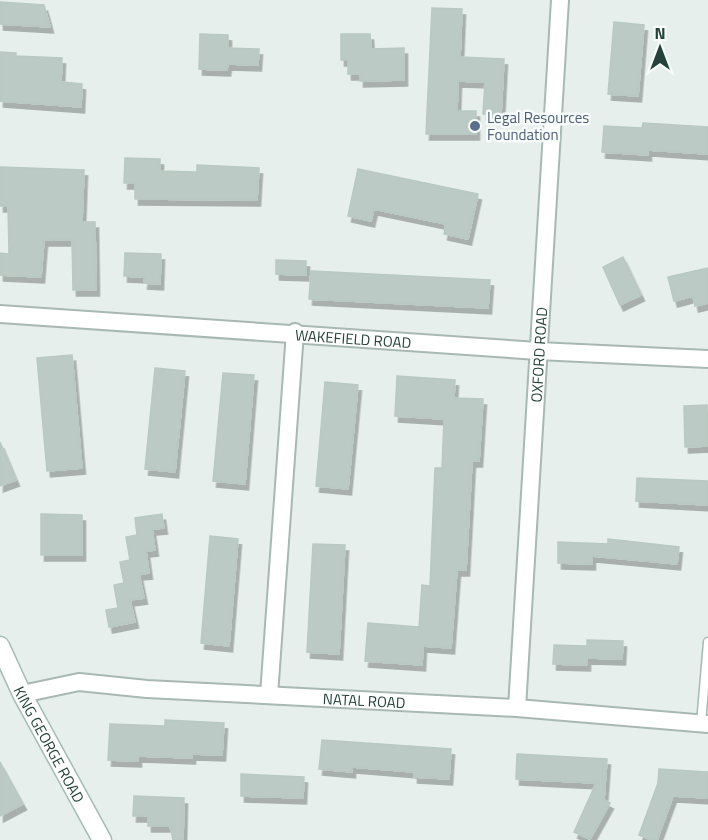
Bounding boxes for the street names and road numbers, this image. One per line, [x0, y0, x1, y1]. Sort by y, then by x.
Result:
street label: OXFORD ROAD [524, 306, 553, 403]
street label: WAKEFIELD ROAD [294, 323, 412, 354]
street label: KING GEORGE ROAD [8, 682, 91, 807]
street label: NATAL ROAD [322, 687, 406, 714]

